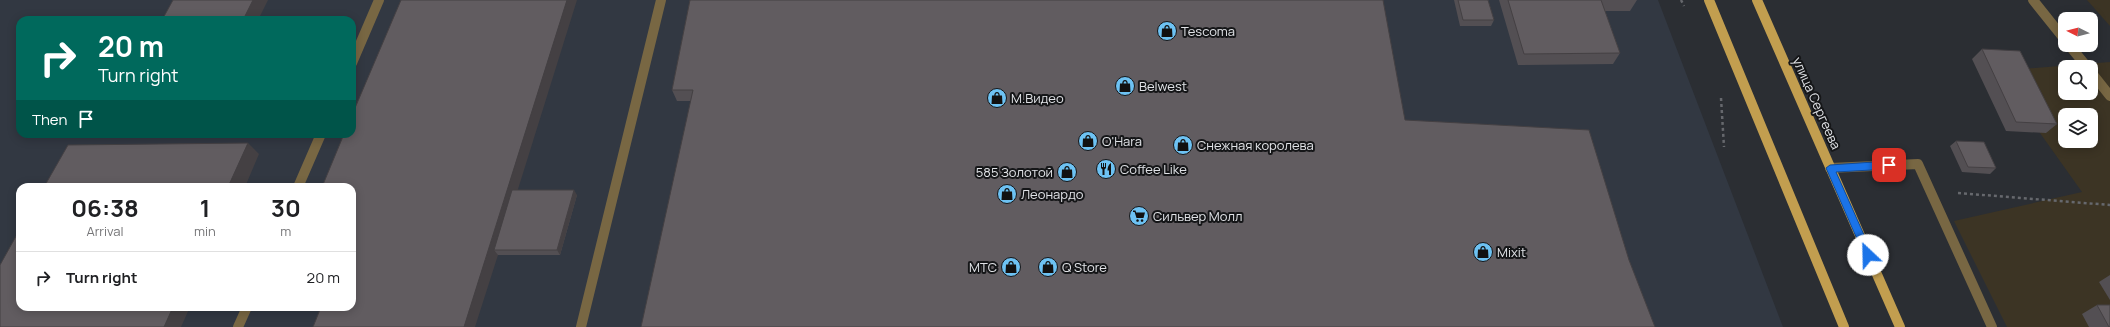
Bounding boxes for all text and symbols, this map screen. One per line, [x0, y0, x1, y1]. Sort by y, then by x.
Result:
north arrow [2058, 12, 2098, 52]
map controls [2058, 12, 2098, 148]
shop icon: Tescoma [1156, 20, 1178, 42]
place label: Tescoma [1181, 22, 1235, 40]
text: 20 m [98, 27, 164, 65]
icon: right [32, 32, 84, 84]
street label: улица Сергеева [1789, 54, 1845, 152]
button: search [2058, 60, 2098, 100]
text: Turn right [98, 63, 179, 87]
shop icon: Belwest [1114, 75, 1136, 97]
place label: Belwest [1139, 77, 1187, 95]
shop icon: М.Видео [986, 87, 1008, 109]
place label: М.Видео [1011, 89, 1064, 107]
icon: arrive [75, 108, 97, 130]
button: layers [2058, 108, 2098, 148]
text: Then [32, 109, 67, 130]
shop icon: O'Hara [1077, 130, 1099, 152]
place label: O'Hara [1102, 132, 1142, 150]
shop icon: Снежная королева [1172, 134, 1194, 156]
place label: Снежная королева [1197, 136, 1314, 154]
pin [1872, 148, 1906, 182]
icon: arrive [1878, 154, 1900, 176]
restaurant icon: Coffee Like [1095, 158, 1117, 180]
place label: Coffee Like [1120, 160, 1187, 178]
shop icon: 585 Золотой [1056, 161, 1078, 183]
place label: 585 Золотой [976, 163, 1053, 181]
shop icon: Леонардо [996, 183, 1018, 205]
place label: Леонардо [1021, 185, 1084, 203]
text: 06:38 [71, 191, 139, 224]
text: 1 [200, 191, 210, 224]
text: 30 [271, 191, 301, 224]
supermarket icon: Сильвер Молл [1128, 205, 1150, 227]
place label: Сильвер Молл [1153, 207, 1242, 225]
text: Arrival [86, 222, 124, 240]
text: min [194, 222, 216, 240]
text: m [280, 222, 291, 240]
position arrow [1847, 234, 1889, 276]
shop icon: Mixit [1472, 241, 1494, 263]
place label: Mixit [1497, 243, 1526, 261]
shop icon: МТС [1000, 256, 1022, 278]
shop icon: Q Store [1037, 256, 1059, 278]
place label: МТС [969, 258, 997, 276]
place label: Q Store [1062, 258, 1107, 276]
icon: right [32, 267, 54, 289]
text: Turn right [66, 267, 137, 288]
text: 20 m [307, 267, 340, 288]

